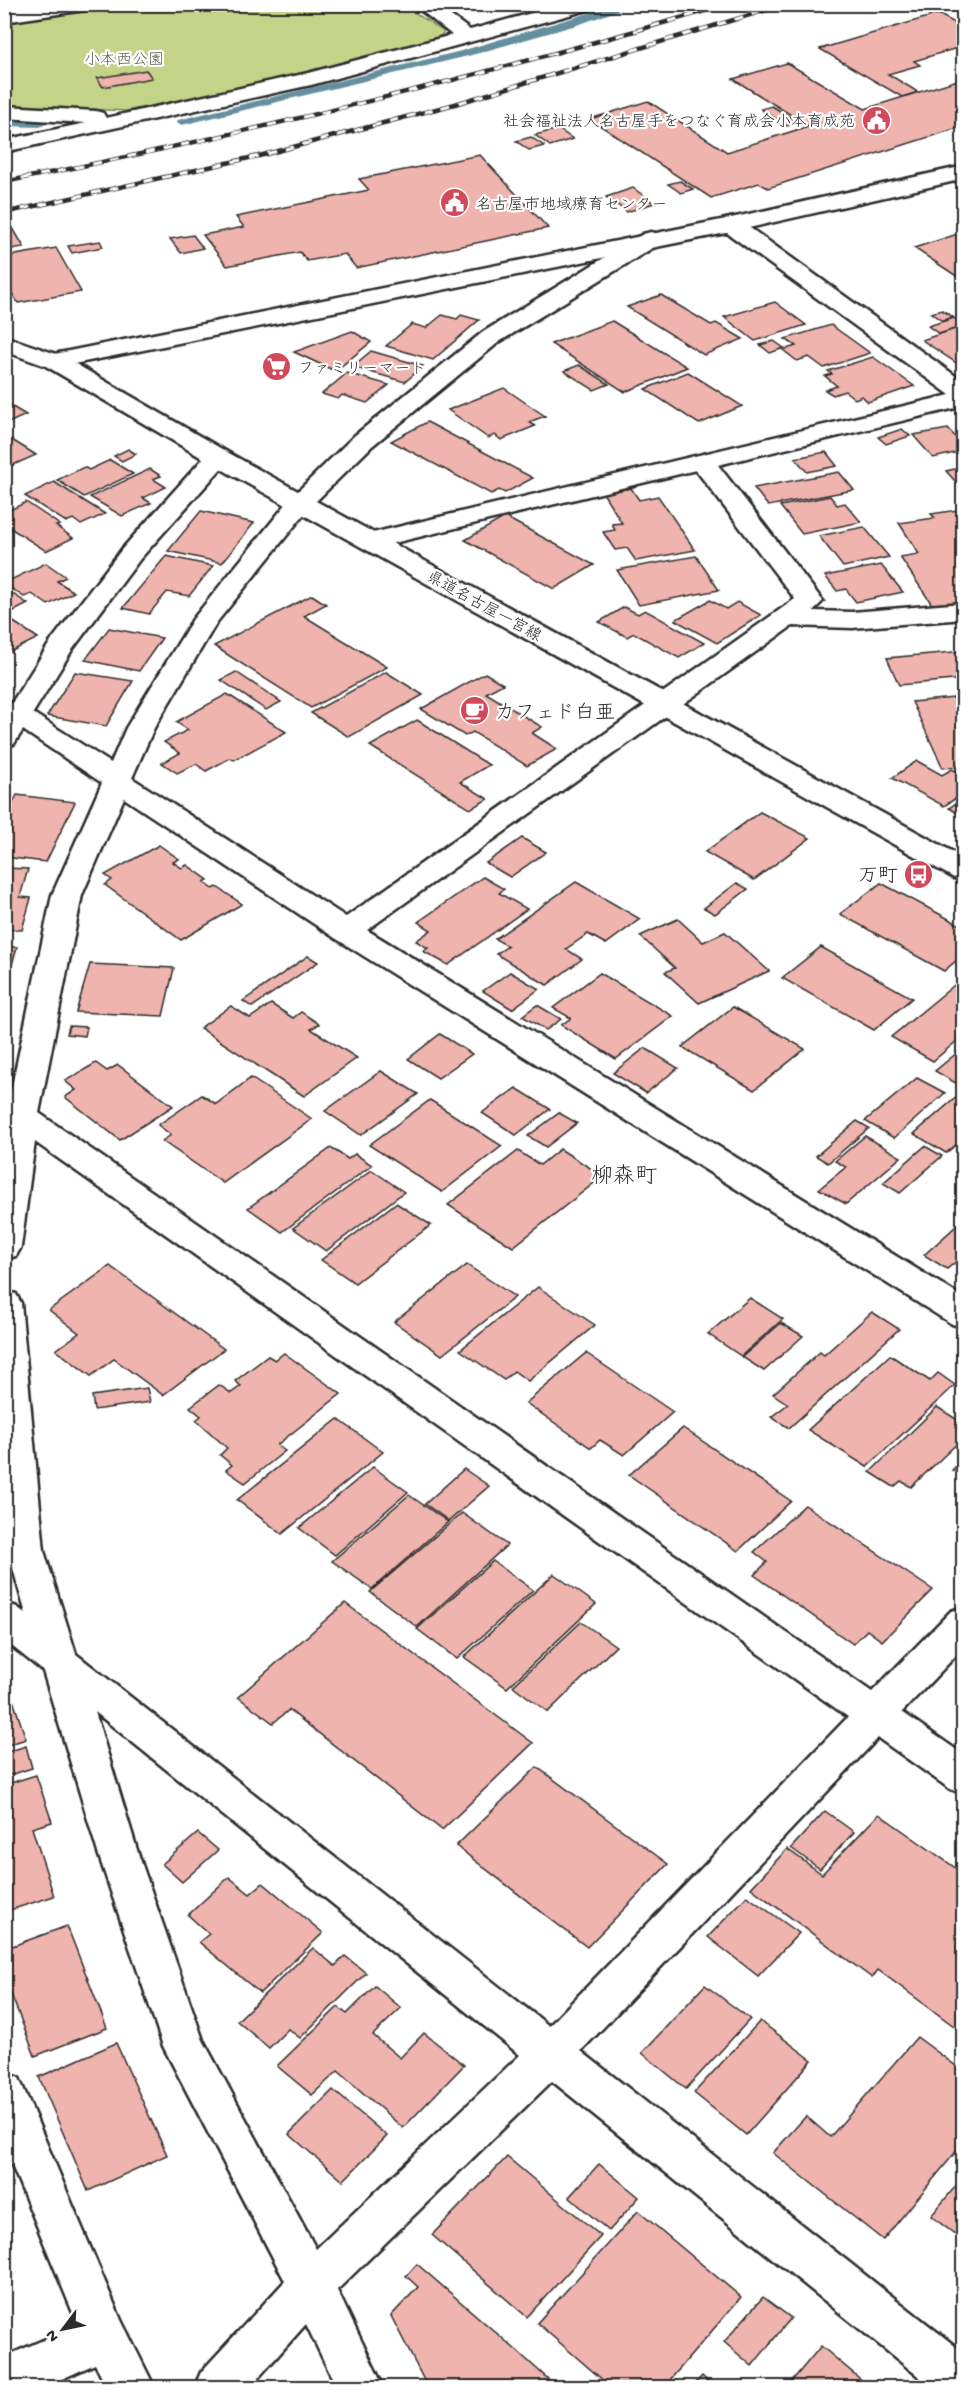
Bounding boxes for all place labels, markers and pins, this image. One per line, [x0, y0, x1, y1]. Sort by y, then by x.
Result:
public building icon: 社会福祉法人名古屋手をつなぐ育成会小本育成苑 [860, 104, 892, 136]
place label: 社会福祉法人名古屋手をつなぐ育成会小本育成苑 [503, 112, 855, 133]
public building icon: 名古屋市地域療育センター [439, 187, 471, 219]
place label: 名古屋市地域療育センター [476, 196, 667, 216]
supermarket icon: ファミリーマート [261, 351, 293, 383]
place label: ファミリーマート [298, 361, 426, 380]
cafe icon: カフェド白亜 [458, 695, 490, 727]
place label: カフェド白亜 [495, 702, 615, 726]
bus stop icon: 万町 [903, 858, 935, 890]
place label: 万町 [858, 866, 898, 889]

